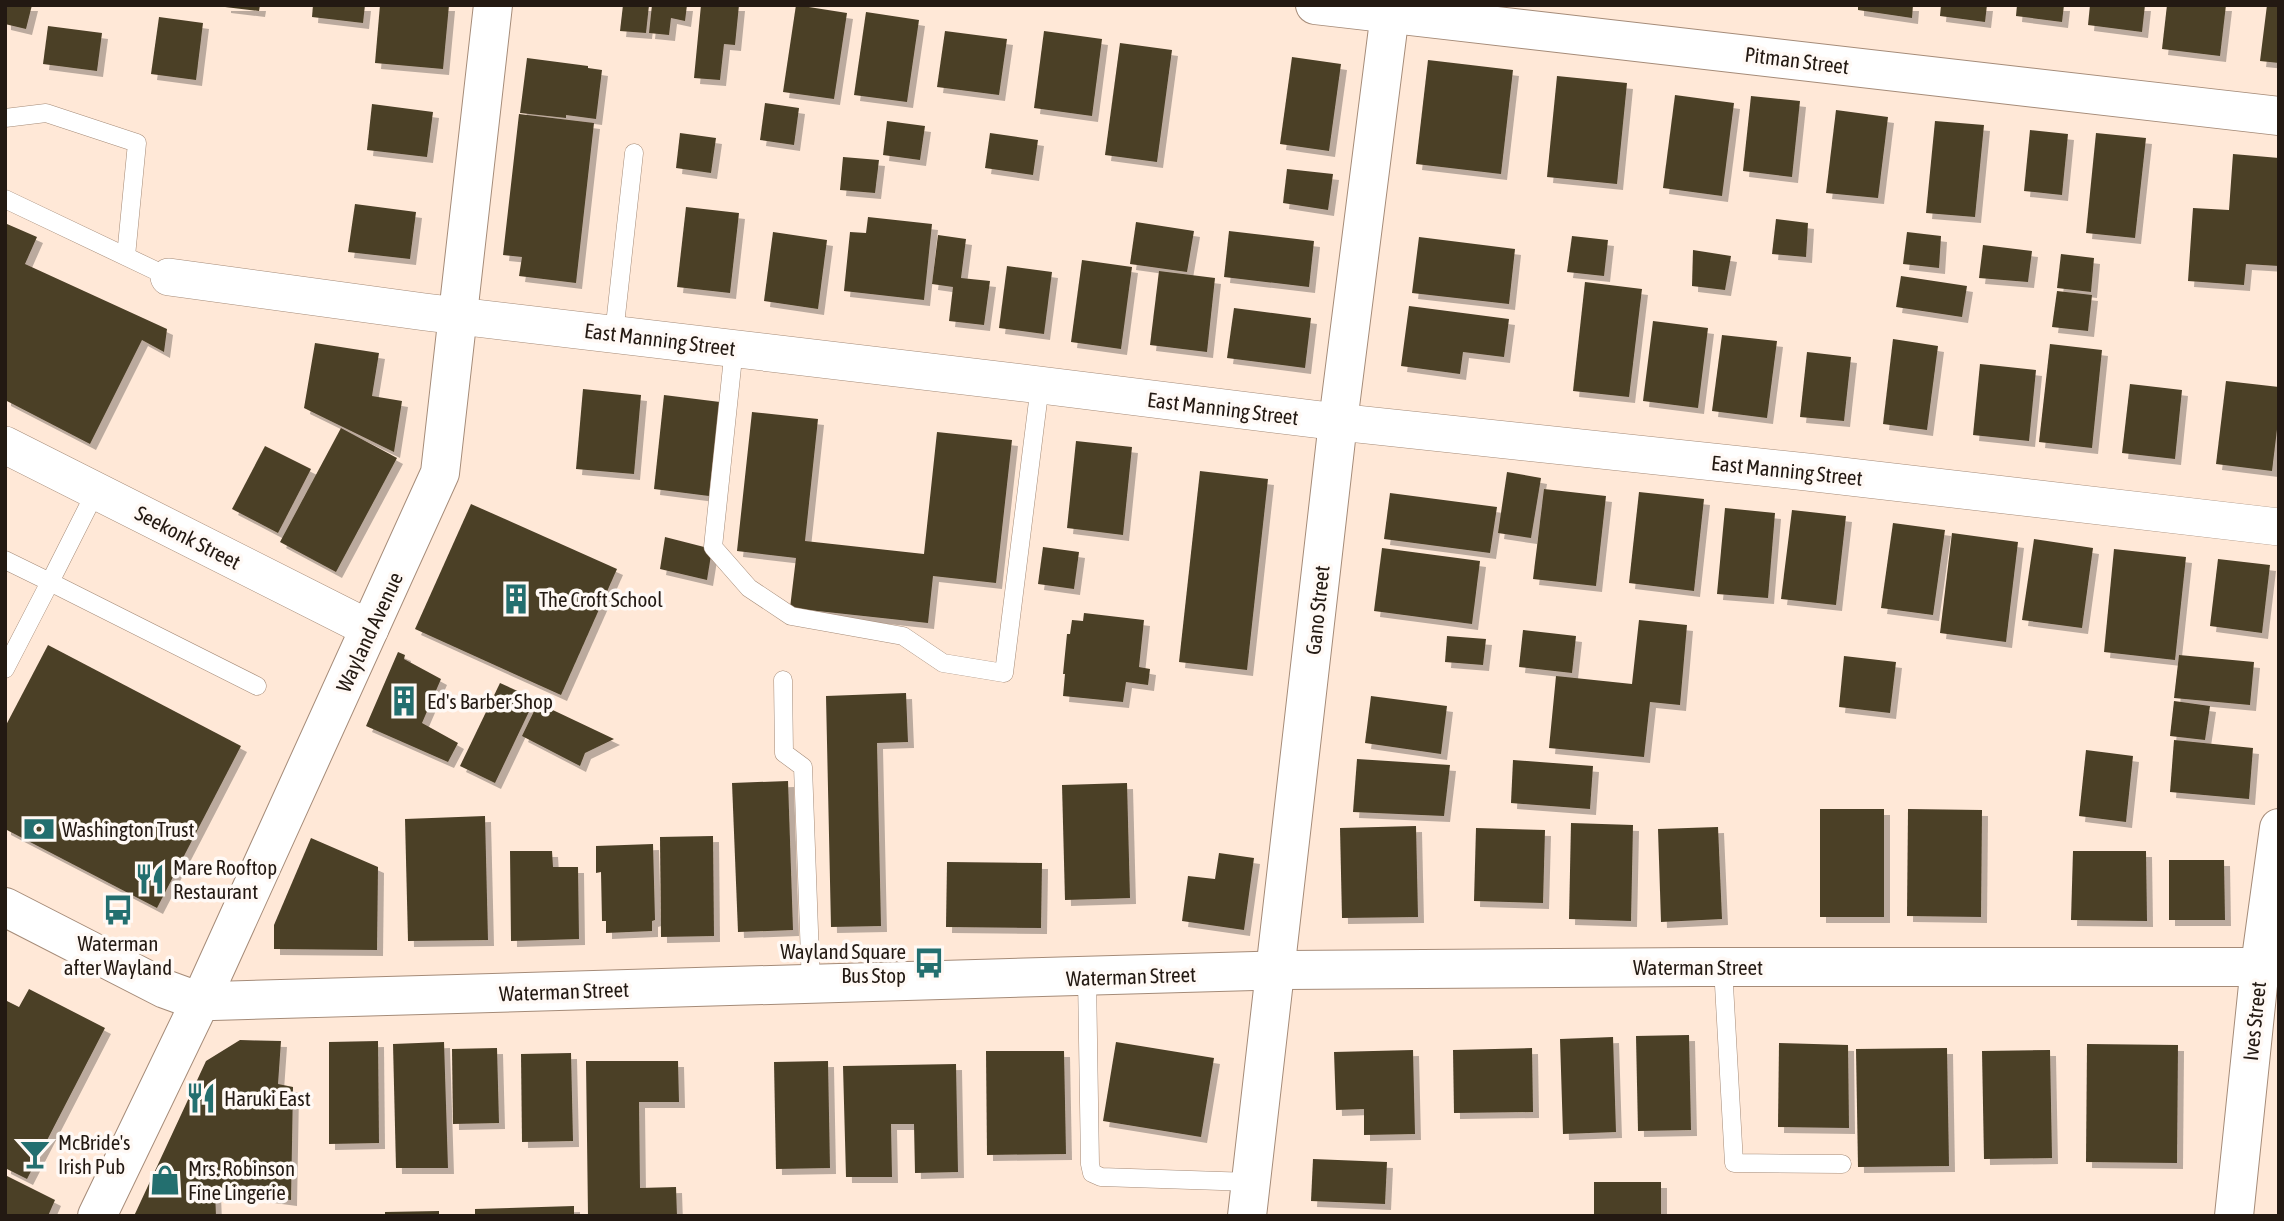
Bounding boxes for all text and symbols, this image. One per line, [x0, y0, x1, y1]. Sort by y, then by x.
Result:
street label: Pitman Street [1744, 42, 1850, 78]
street label: East Manning Street [583, 318, 737, 360]
street label: East Manning Street [1146, 387, 1300, 429]
street label: East Manning Street [1710, 450, 1864, 490]
street label: Seekonk Street [131, 500, 245, 574]
street label: Gano Street [1300, 564, 1334, 656]
street label: Wayland Avenue [331, 568, 407, 696]
building icon: The Croft School [499, 582, 533, 616]
place label: The Croft School [539, 587, 663, 611]
building icon: Ed's Barber Shop [387, 684, 421, 718]
place label: Ed's Barber Shop [427, 689, 553, 713]
bank icon: Washington Trust [22, 812, 56, 846]
place label: Washington Trust [62, 817, 195, 841]
place label: Mare Rooftop Restaurant [173, 855, 277, 903]
restaurant icon: Mare Rooftop Restaurant [133, 862, 167, 896]
bus stop icon: Waterman after Wayland [101, 893, 135, 927]
place label: Waterman after Wayland [64, 931, 172, 979]
place label: Wayland Square Bus Stop [780, 939, 906, 987]
bus stop icon: Wayland Square Bus Stop [912, 946, 946, 980]
street label: Waterman Street [1633, 955, 1763, 979]
street label: Waterman Street [1066, 962, 1196, 990]
street label: Waterman Street [499, 977, 629, 1005]
street label: Ives Street [2238, 980, 2270, 1062]
restaurant icon: Haruki East [184, 1081, 218, 1115]
place label: Haruki East [224, 1086, 311, 1110]
place label: McBride's Irish Pub [58, 1130, 131, 1178]
bar icon: McBride's Irish Pub [18, 1137, 52, 1171]
place label: Mrs. Robinson Fine Lingerie [188, 1156, 295, 1204]
shop icon: Mrs. Robinson Fine Lingerie [148, 1163, 182, 1197]

